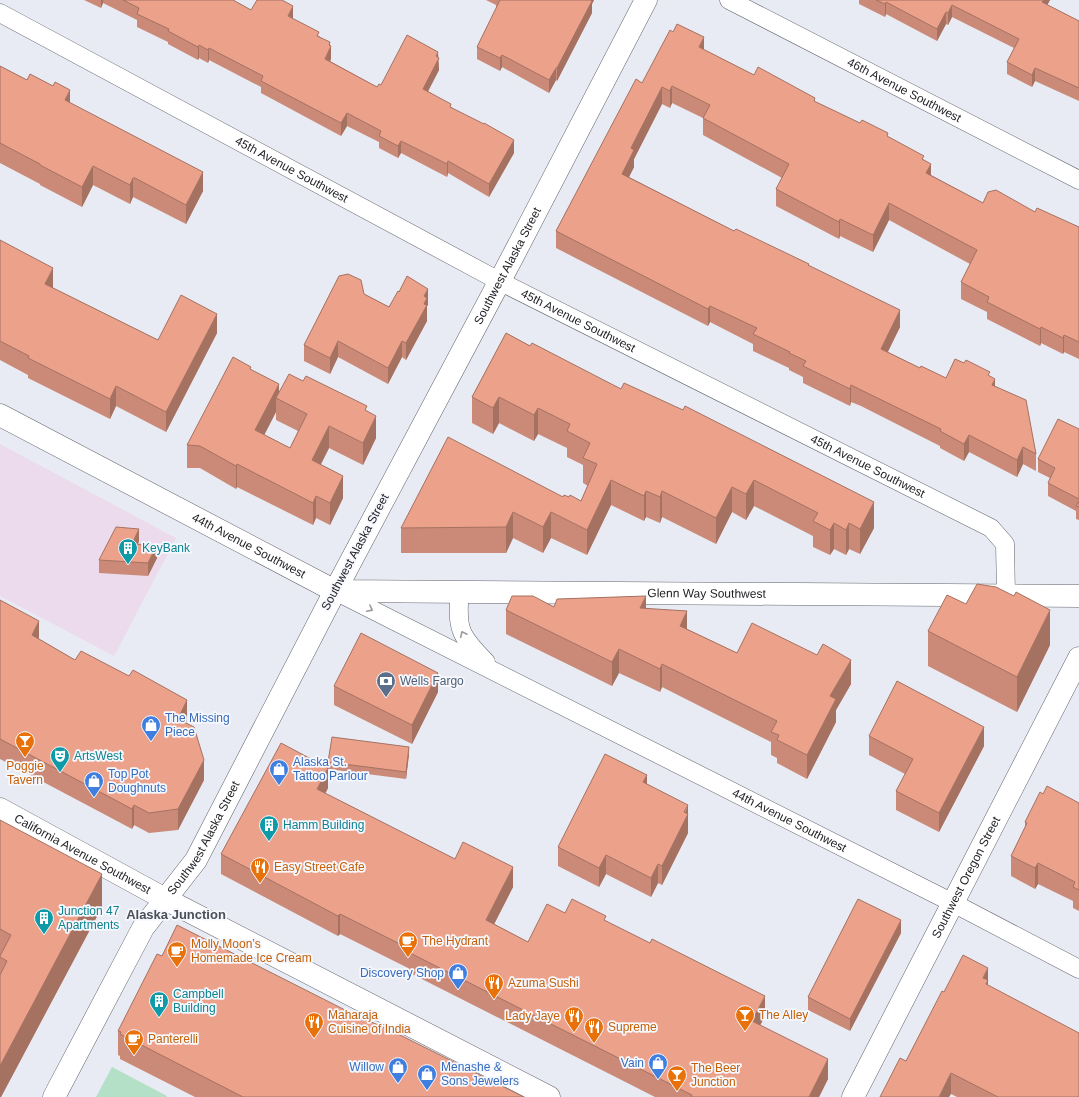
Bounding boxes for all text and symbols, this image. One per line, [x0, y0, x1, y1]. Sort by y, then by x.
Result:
street label: 46th Avenue Southwest [845, 55, 964, 125]
street label: 45th Avenue Southwest [233, 134, 351, 206]
street label: Southwest Alaska Street [471, 204, 544, 327]
street label: 45th Avenue Southwest [519, 286, 638, 356]
street label: 45th Avenue Southwest [808, 432, 928, 501]
street label: Southwest Alaska Street [318, 491, 392, 613]
street label: 44th Avenue Southwest [190, 510, 308, 582]
building icon: KeyBank [117, 537, 139, 565]
place label: KeyBank [142, 541, 191, 555]
street label: Glenn Way Southwest [647, 586, 767, 601]
one-way arrow [365, 604, 373, 612]
one-way arrow [460, 631, 468, 638]
bank icon: Wells Fargo [375, 670, 397, 698]
place label: Wells Fargo [400, 674, 464, 688]
place label: The Missing Piece [165, 711, 230, 739]
shop icon: The Missing Piece [140, 714, 162, 742]
bar icon: Poggie Tavern [14, 730, 36, 758]
theatre icon: ArtsWest [49, 745, 71, 773]
place label: ArtsWest [74, 749, 123, 763]
place label: Alaska St. Tattoo Parlour [293, 755, 368, 783]
shop icon: Alaska St. Tattoo Parlour [268, 758, 290, 786]
place label: Poggie Tavern [6, 759, 44, 787]
place label: Top Pot Doughnuts [108, 767, 166, 795]
shop icon: Top Pot Doughnuts [83, 770, 105, 798]
street label: Southwest Alaska Street [164, 778, 243, 898]
street label: 44th Avenue Southwest [730, 786, 849, 855]
street label: California Avenue Southwest [12, 811, 154, 897]
building icon: Hamm Building [258, 814, 280, 842]
street label: Southwest Oregon Street [929, 814, 1003, 941]
place label: Hamm Building [283, 818, 364, 832]
restaurant icon: Easy Street Cafe [249, 856, 271, 884]
place label: Easy Street Cafe [274, 860, 365, 874]
place label: Junction 47 Apartments [58, 904, 120, 932]
building icon: Junction 47 Apartments [33, 907, 55, 935]
district label: Alaska Junction [126, 907, 226, 922]
cafe icon: The Hydrant [397, 930, 419, 958]
place label: The Hydrant [422, 934, 489, 948]
place label: Molly Moon’s Homemade Ice Cream [191, 937, 312, 965]
cafe icon: Molly Moon’s Homemade Ice Cream [166, 940, 188, 968]
shop icon: Discovery Shop [447, 962, 469, 990]
place label: Discovery Shop [360, 966, 444, 980]
restaurant icon: Azuma Sushi [483, 972, 505, 1000]
place label: Azuma Sushi [508, 976, 579, 990]
place label: Campbell Building [173, 987, 224, 1015]
building icon: Campbell Building [148, 990, 170, 1018]
bar icon: The Alley [734, 1004, 756, 1032]
restaurant icon: Lady Jaye [563, 1005, 585, 1033]
place label: Maharaja Cuisine of India [328, 1008, 411, 1036]
place label: The Alley [759, 1008, 808, 1022]
place label: Lady Jaye [505, 1009, 560, 1023]
restaurant icon: Maharaja Cuisine of India [303, 1011, 325, 1039]
restaurant icon: Supreme [583, 1016, 605, 1044]
place label: Supreme [608, 1020, 657, 1034]
cafe icon: Panterelli [123, 1028, 145, 1056]
place label: Panterelli [148, 1032, 198, 1046]
shop icon: Vain [647, 1052, 669, 1080]
shop icon: Willow [387, 1056, 409, 1084]
place label: Vain [621, 1056, 644, 1070]
place label: Willow [349, 1060, 384, 1074]
place label: Menashe & Sons Jewelers [441, 1060, 519, 1088]
place label: The Beer Junction [691, 1061, 740, 1089]
shop icon: Menashe & Sons Jewelers [416, 1063, 438, 1091]
bar icon: The Beer Junction [666, 1064, 688, 1092]

